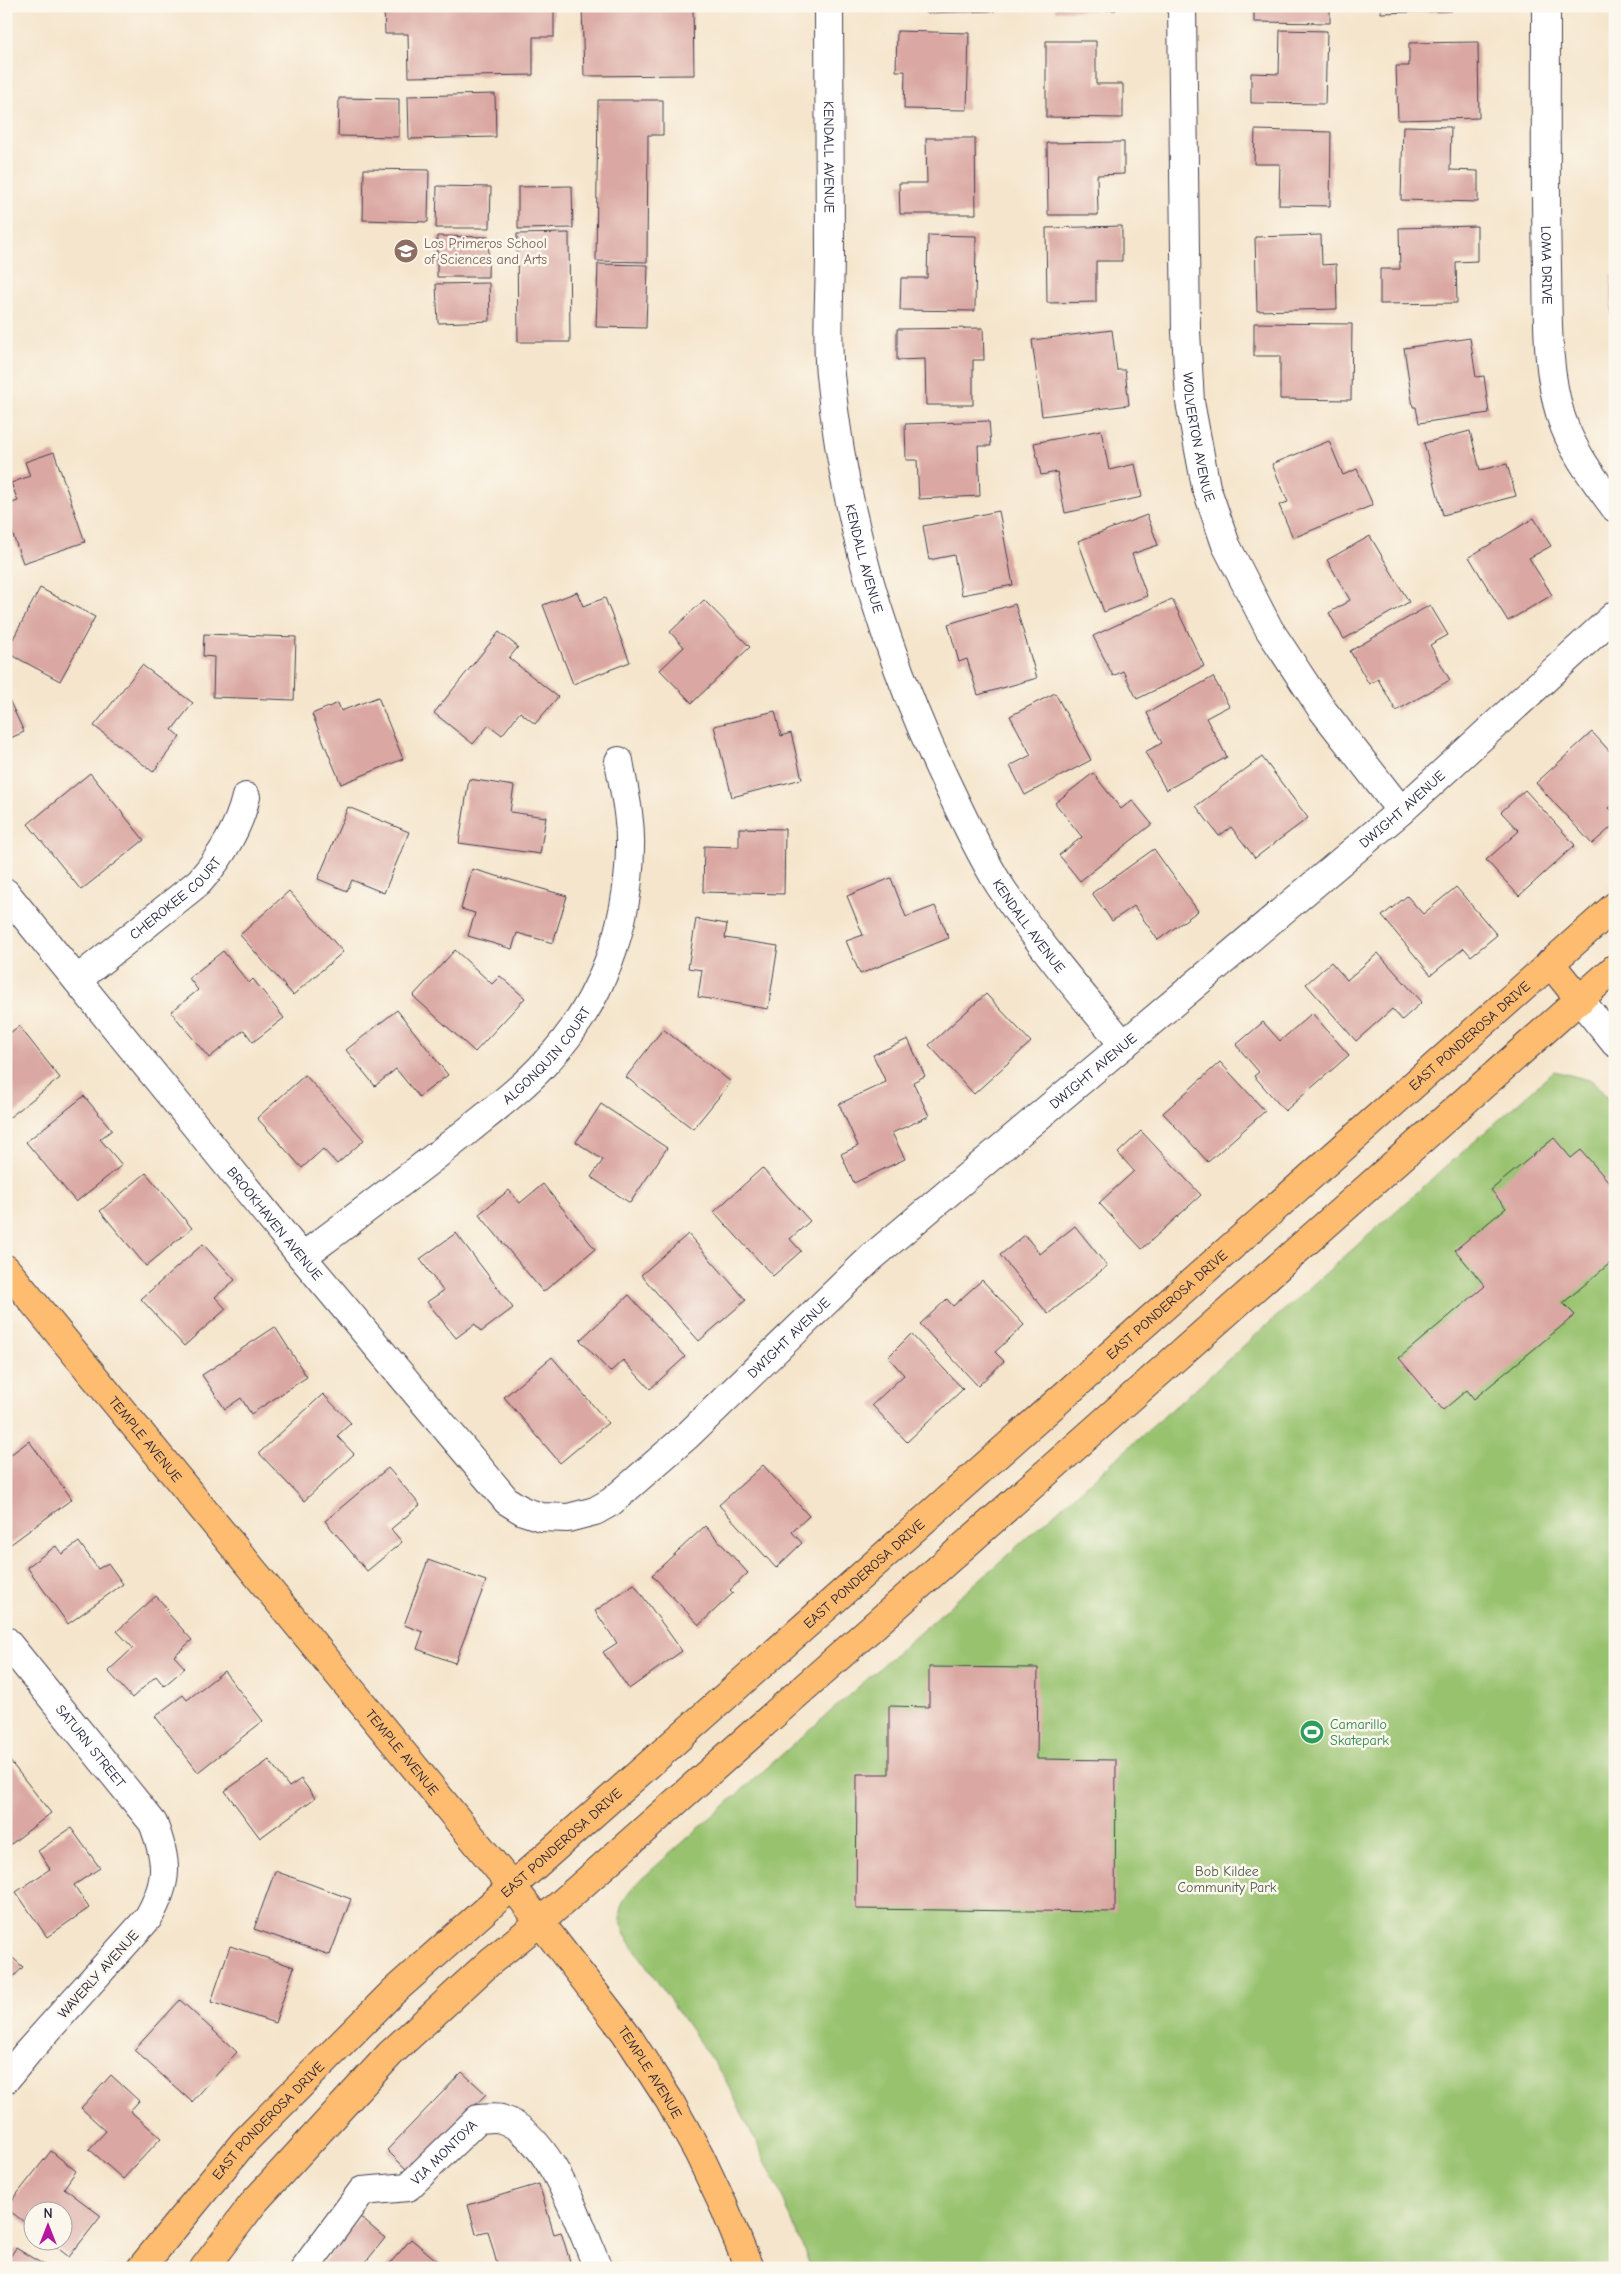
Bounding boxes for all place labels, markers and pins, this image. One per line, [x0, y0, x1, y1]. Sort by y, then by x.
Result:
place label: Los Primeros School of Sciences and Arts [424, 235, 547, 268]
school or university icon: Los Primeros School of Sciences and Arts [393, 238, 419, 264]
place label: Camarillo Skatepark [1330, 1716, 1389, 1749]
sports icon: Camarillo Skatepark [1299, 1719, 1325, 1745]

